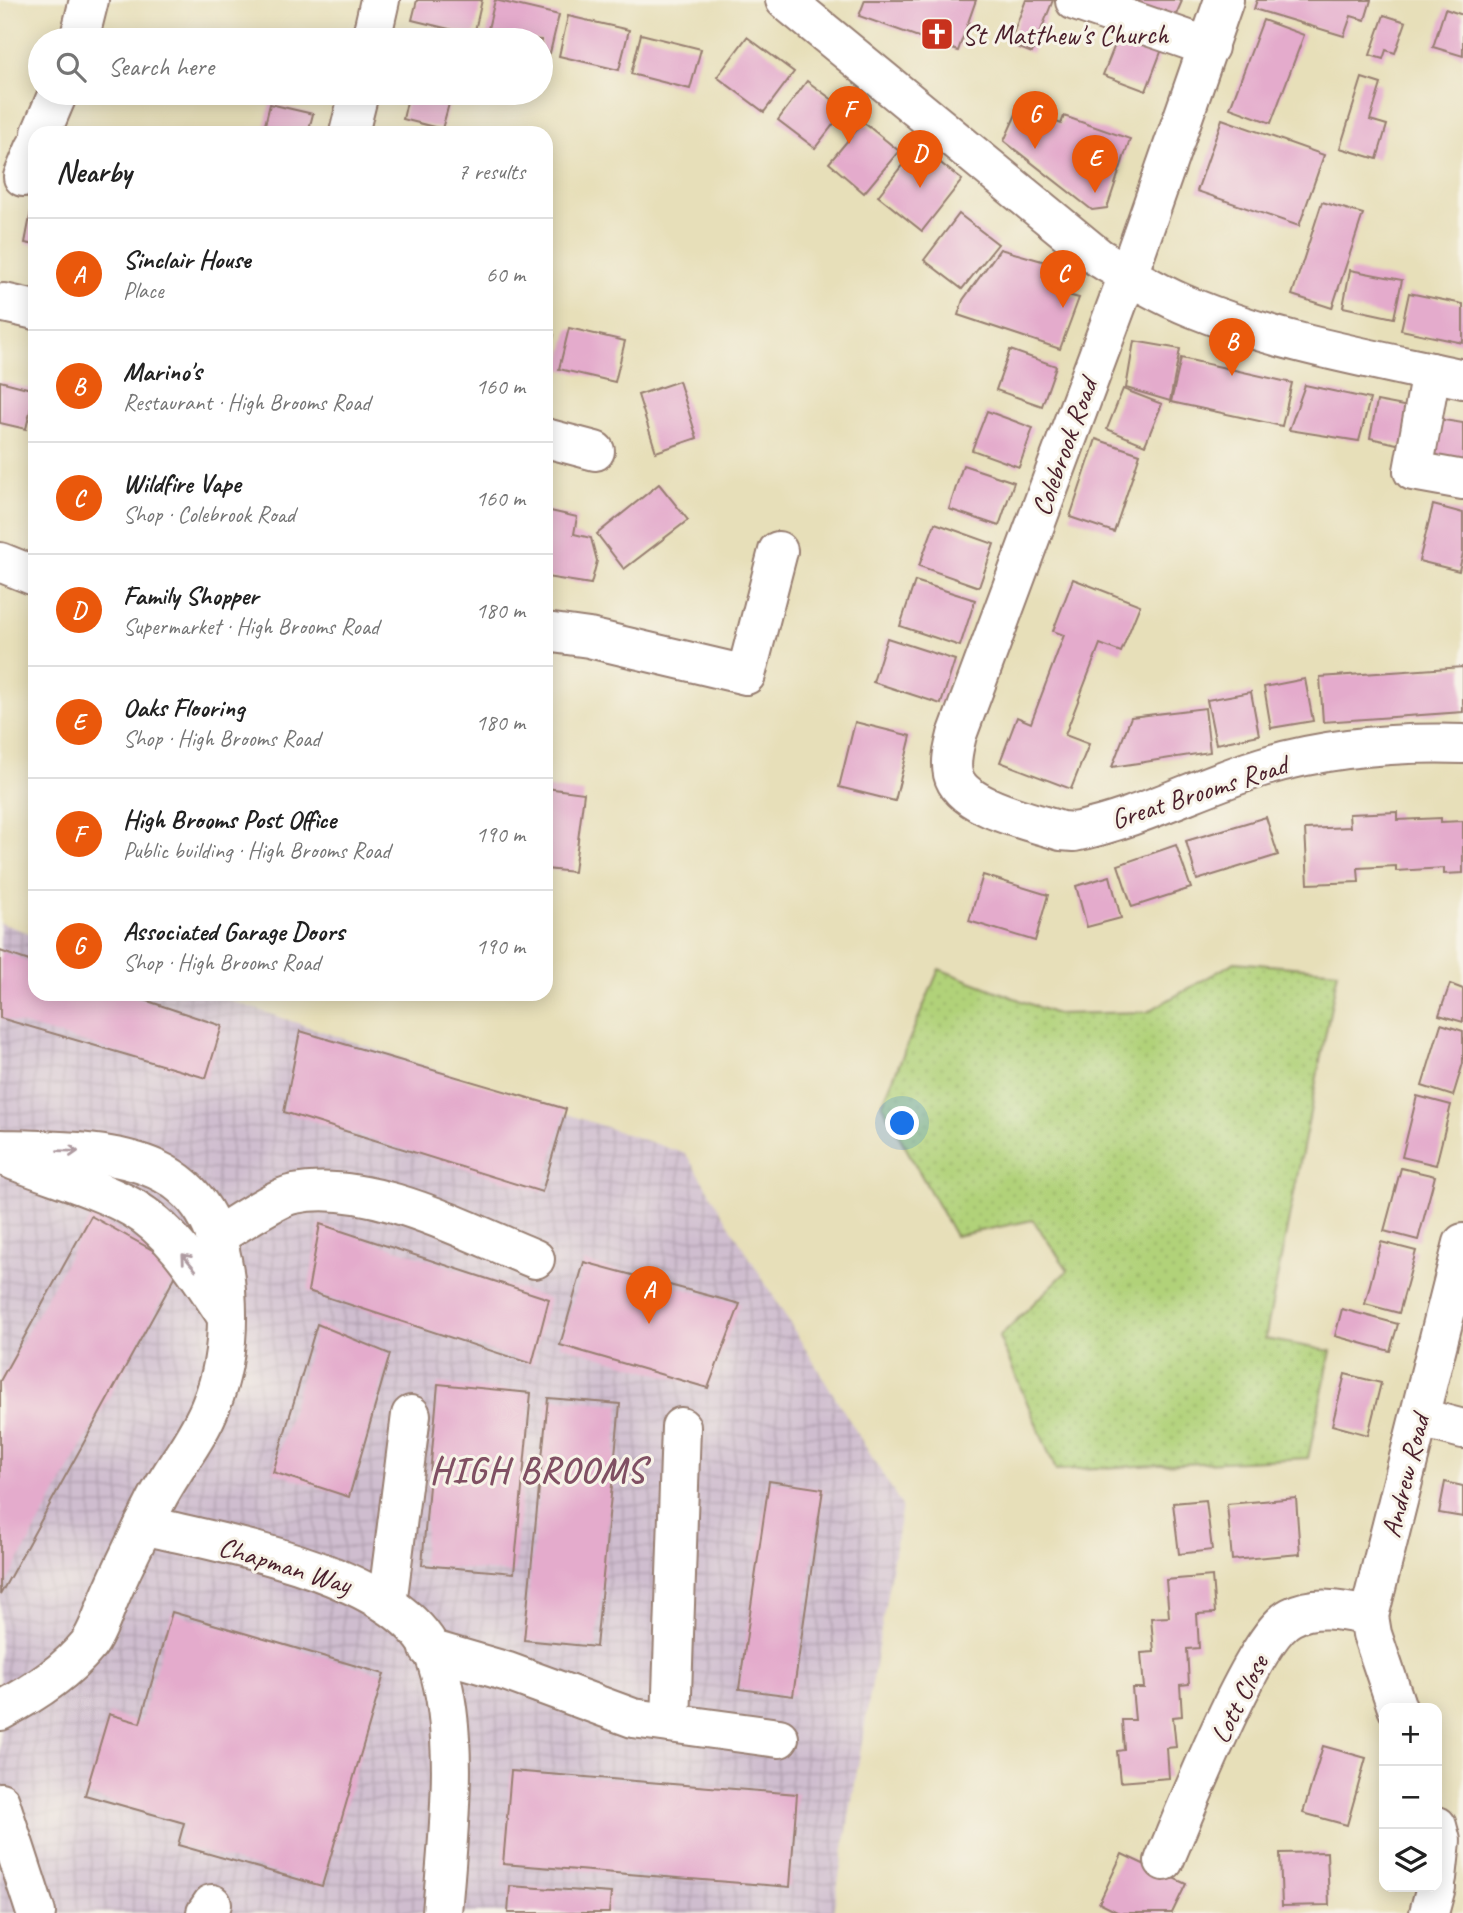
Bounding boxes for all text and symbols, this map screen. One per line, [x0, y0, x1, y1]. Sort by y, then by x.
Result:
church icon: St Matthew's Church [918, 15, 956, 53]
place label: St Matthew's Church [962, 17, 1170, 52]
search box [28, 28, 553, 105]
icon: search [52, 48, 90, 86]
text: Search here [108, 50, 214, 83]
pin: F [826, 86, 872, 144]
pin: G [1012, 91, 1058, 149]
pin: D [897, 130, 943, 188]
pin: E [1072, 135, 1118, 193]
text: Nearby [56, 153, 132, 191]
text: 7 results [458, 157, 525, 186]
text: Sinclair House [123, 243, 251, 276]
pin: C [1040, 250, 1086, 308]
text: A [73, 260, 85, 289]
text: 60 m [486, 260, 525, 289]
text: Place [123, 276, 163, 305]
pin: B [1209, 318, 1255, 376]
text: Marino's [123, 355, 202, 388]
street label: Colebrook Road [1023, 370, 1106, 520]
text: B [73, 372, 85, 401]
text: 160 m [476, 372, 525, 401]
text: Restaurant · High Brooms Road [123, 388, 370, 417]
text: Wildfire Vape [123, 467, 240, 500]
text: C [74, 484, 84, 513]
text: 160 m [476, 484, 525, 513]
text: Shop · Colebrook Road [123, 500, 295, 529]
text: Family Shopper [123, 579, 258, 612]
text: D [72, 596, 86, 625]
text: 180 m [476, 596, 525, 625]
text: Supermarket · High Brooms Road [123, 612, 379, 641]
text: Oaks Flooring [123, 691, 244, 724]
text: E [73, 708, 85, 737]
text: 180 m [476, 708, 525, 737]
text: Shop · High Brooms Road [123, 724, 320, 753]
street label: Great Brooms Road [1106, 746, 1295, 837]
text: High Brooms Post Office [123, 803, 336, 836]
text: F [74, 820, 84, 849]
text: 190 m [476, 820, 525, 849]
text: Public building · High Brooms Road [123, 836, 390, 865]
text: Associated Garage Doors [123, 915, 344, 948]
text: G [73, 932, 85, 961]
text: 190 m [476, 932, 525, 961]
text: Shop · High Brooms Road [123, 948, 320, 977]
your location [885, 1106, 919, 1140]
one-way arrow [56, 1144, 79, 1158]
one-way arrow [181, 1254, 197, 1272]
pin: A [626, 1266, 672, 1324]
street label: Andrew Road [1373, 1407, 1438, 1541]
district label: HIGH BROOMS [430, 1448, 652, 1493]
street label: Chapman Way [215, 1528, 358, 1602]
street label: Lott Close [1202, 1648, 1277, 1749]
map controls [1379, 1703, 1442, 1892]
button: + [1379, 1703, 1442, 1766]
button: − [1379, 1766, 1442, 1829]
button: layers [1379, 1829, 1442, 1892]

